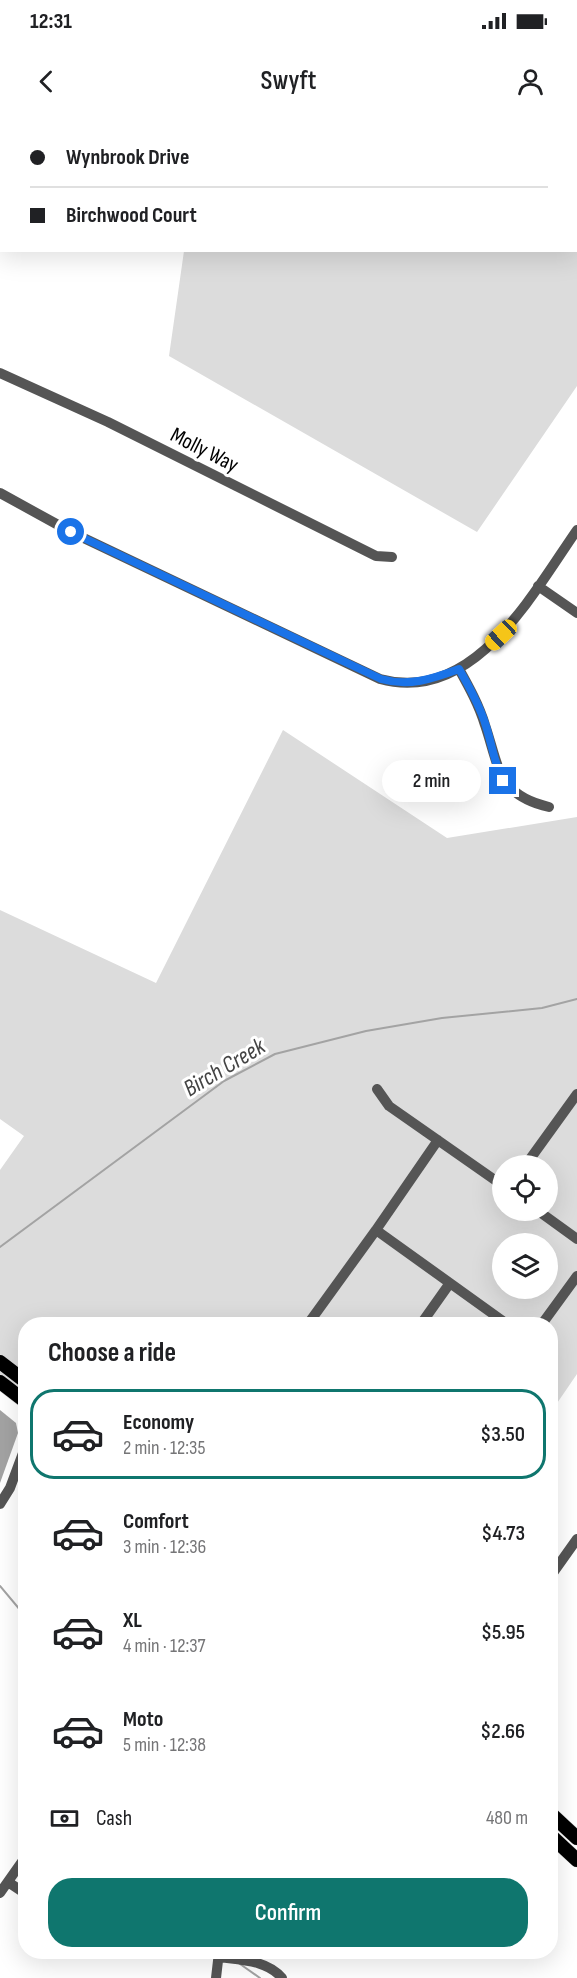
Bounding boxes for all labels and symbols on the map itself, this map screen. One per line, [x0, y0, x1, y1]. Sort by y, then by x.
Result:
street label: Molly Way [166, 422, 243, 479]
route start [57, 518, 84, 545]
car [482, 616, 520, 654]
callout: 2 min [383, 760, 482, 802]
route end [489, 767, 516, 794]
water label: Birch Creek [178, 1031, 271, 1103]

